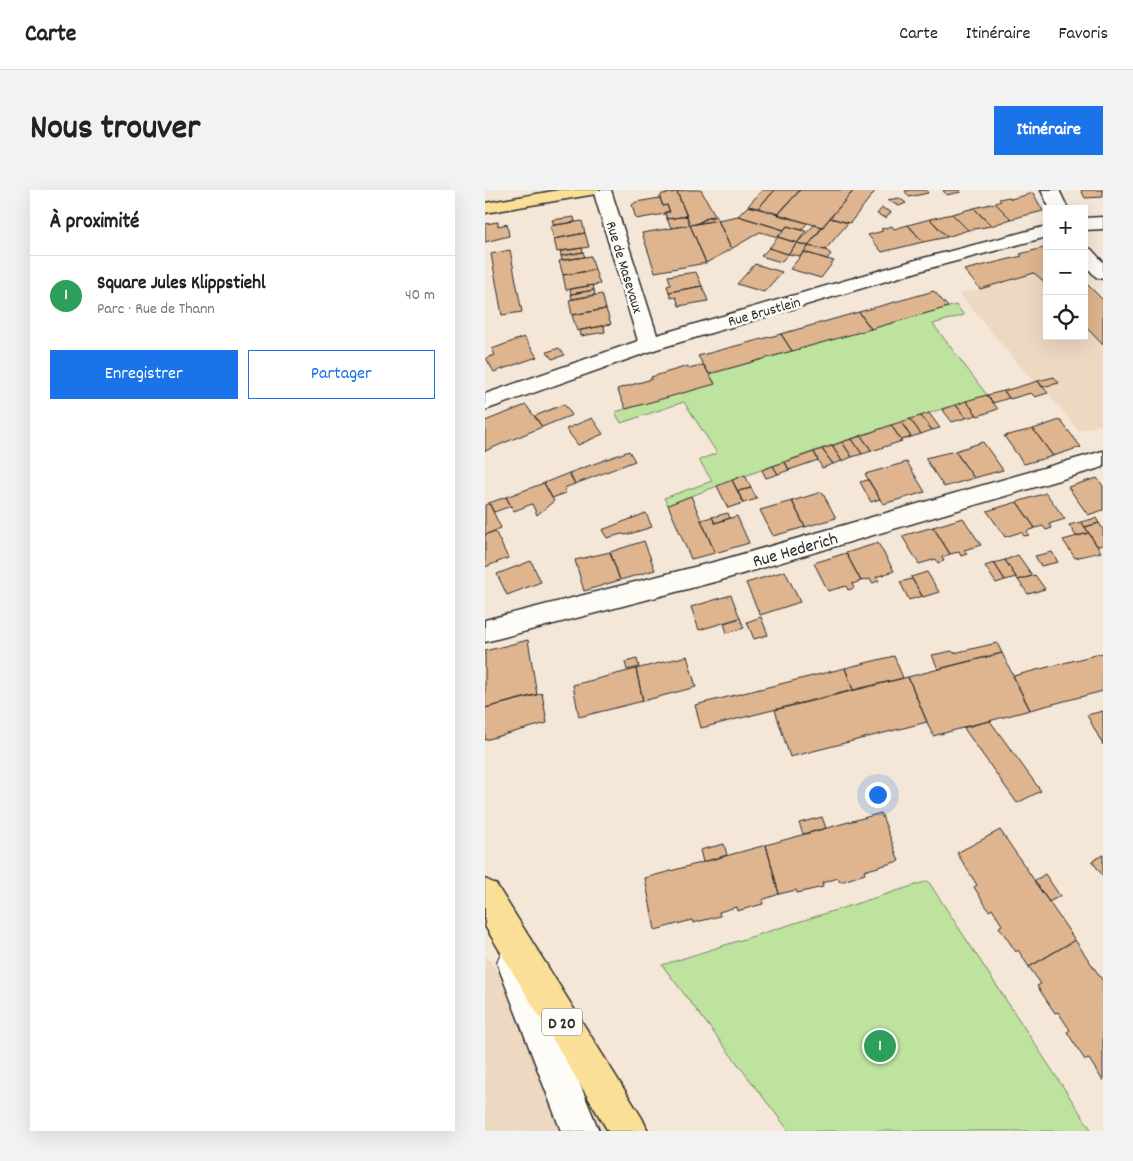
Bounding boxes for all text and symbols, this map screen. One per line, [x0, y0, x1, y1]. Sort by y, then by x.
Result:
text: Carte [25, 18, 76, 52]
text: Carte [899, 22, 938, 47]
text: Itinéraire [966, 22, 1030, 47]
text: Favoris [1058, 22, 1108, 47]
text: Nous trouver [30, 105, 200, 155]
button: Itinéraire [994, 106, 1103, 155]
map controls [1043, 205, 1088, 340]
button: + [1043, 205, 1088, 250]
text: À proximité [50, 208, 139, 238]
street label: Rue de Masevaux [599, 219, 648, 317]
button: − [1043, 250, 1088, 295]
text: Square Jules Klippstiehl [97, 271, 265, 298]
text: 1 [64, 284, 68, 307]
text: 40 m [405, 284, 435, 307]
street label: Rue Brustlein [726, 292, 804, 334]
button: locate [1043, 295, 1088, 340]
text: Parc · Rue de Thann [97, 298, 215, 321]
button: Enregistrer [50, 350, 238, 399]
button: Partager [248, 350, 435, 399]
street label: Rue Hederich [750, 527, 841, 575]
your location [865, 782, 891, 808]
road number: D 20 [542, 1009, 582, 1036]
pin: 1 [864, 1027, 896, 1065]

